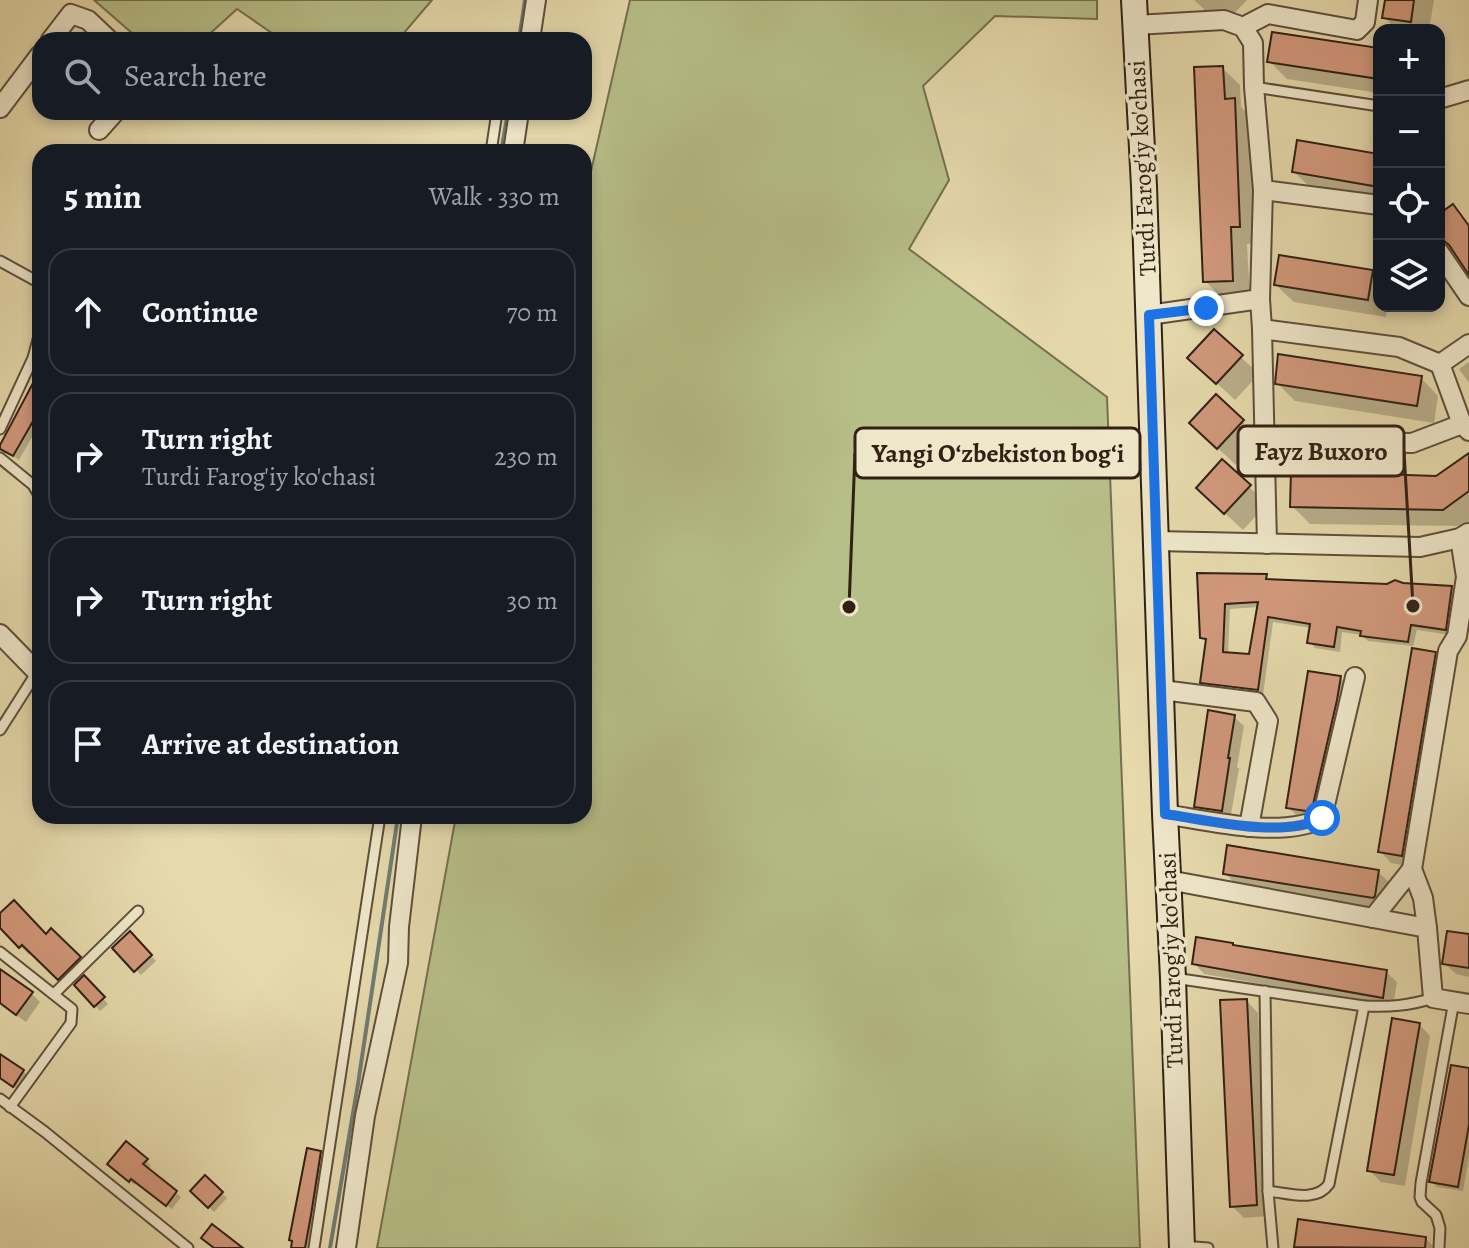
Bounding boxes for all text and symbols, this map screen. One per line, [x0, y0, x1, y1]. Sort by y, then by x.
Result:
map controls [1373, 24, 1445, 312]
button: + [1373, 24, 1445, 96]
search box [32, 32, 592, 120]
icon: search [60, 54, 104, 98]
text: Search here [124, 56, 267, 96]
street label: Turdi Farog'iy ko'chasi [1120, 59, 1164, 277]
button: − [1373, 96, 1445, 168]
button: locate [1373, 168, 1445, 240]
text: 5 min [64, 173, 142, 220]
text: Walk · 330 m [429, 179, 560, 214]
button: layers [1373, 240, 1445, 312]
icon: ahead [66, 290, 110, 334]
route end [1188, 290, 1224, 326]
text: Continue [142, 292, 258, 332]
text: 70 m [506, 295, 558, 330]
text: Turn right [142, 419, 272, 459]
callout: Fayz Buxoro [1238, 426, 1404, 476]
callout: Yangi Oʻzbekiston bogʻi [855, 428, 1140, 478]
icon: right [66, 434, 110, 478]
text: Fayz Buxoro [1254, 434, 1388, 469]
text: Yangi Oʻzbekiston bogʻi [871, 436, 1124, 471]
text: 230 m [494, 439, 558, 474]
text: Turdi Farog'iy ko'chasi [142, 459, 376, 494]
icon: right [66, 578, 110, 622]
text: Turn right [142, 580, 272, 620]
text: 30 m [507, 583, 558, 618]
icon: arrive [66, 722, 110, 766]
text: Arrive at destination [142, 724, 399, 764]
route start [1304, 800, 1340, 836]
street label: Turdi Farog'iy ko'chasi [1151, 851, 1191, 1069]

